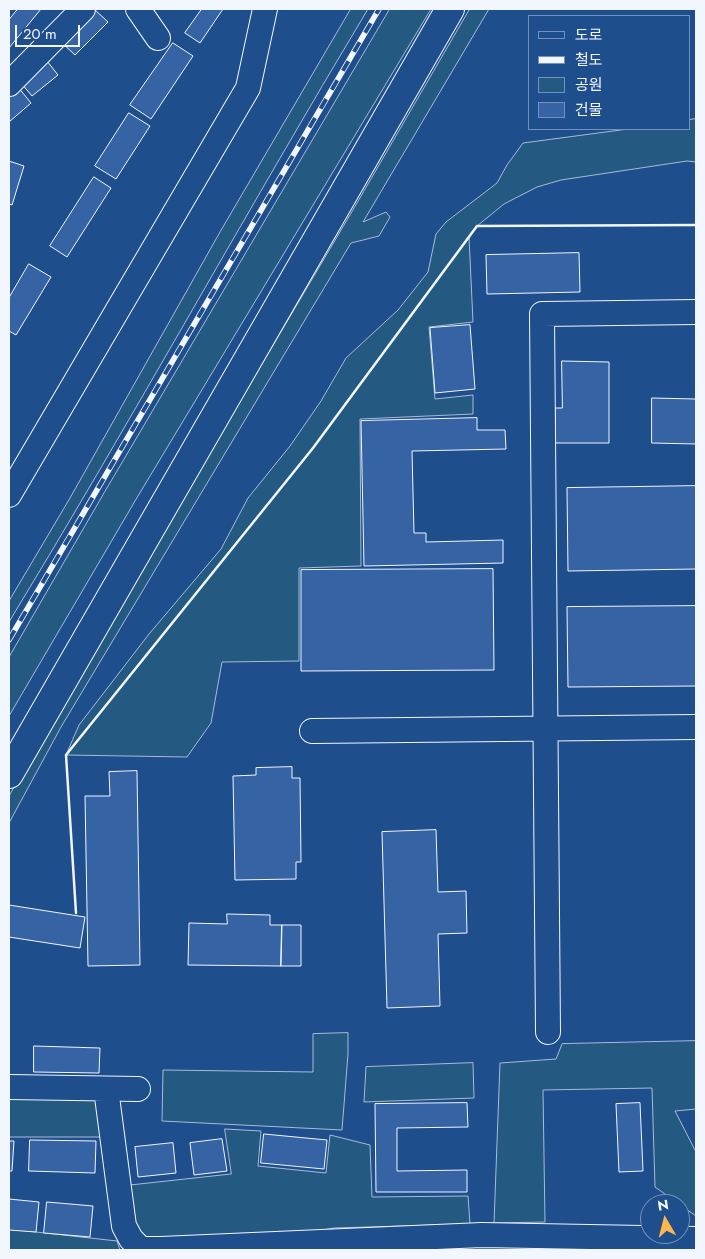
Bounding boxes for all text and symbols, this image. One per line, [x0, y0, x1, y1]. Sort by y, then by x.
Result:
scale bar [18, 15, 82, 47]
legend [528, 15, 690, 130]
text: 20 m [23, 23, 57, 45]
text: 도로 [575, 24, 603, 46]
text: 철도 [575, 49, 603, 71]
text: 공원 [575, 74, 603, 96]
text: 건물 [575, 99, 603, 121]
north arrow [640, 1194, 690, 1244]
text: N [656, 1194, 670, 1216]

